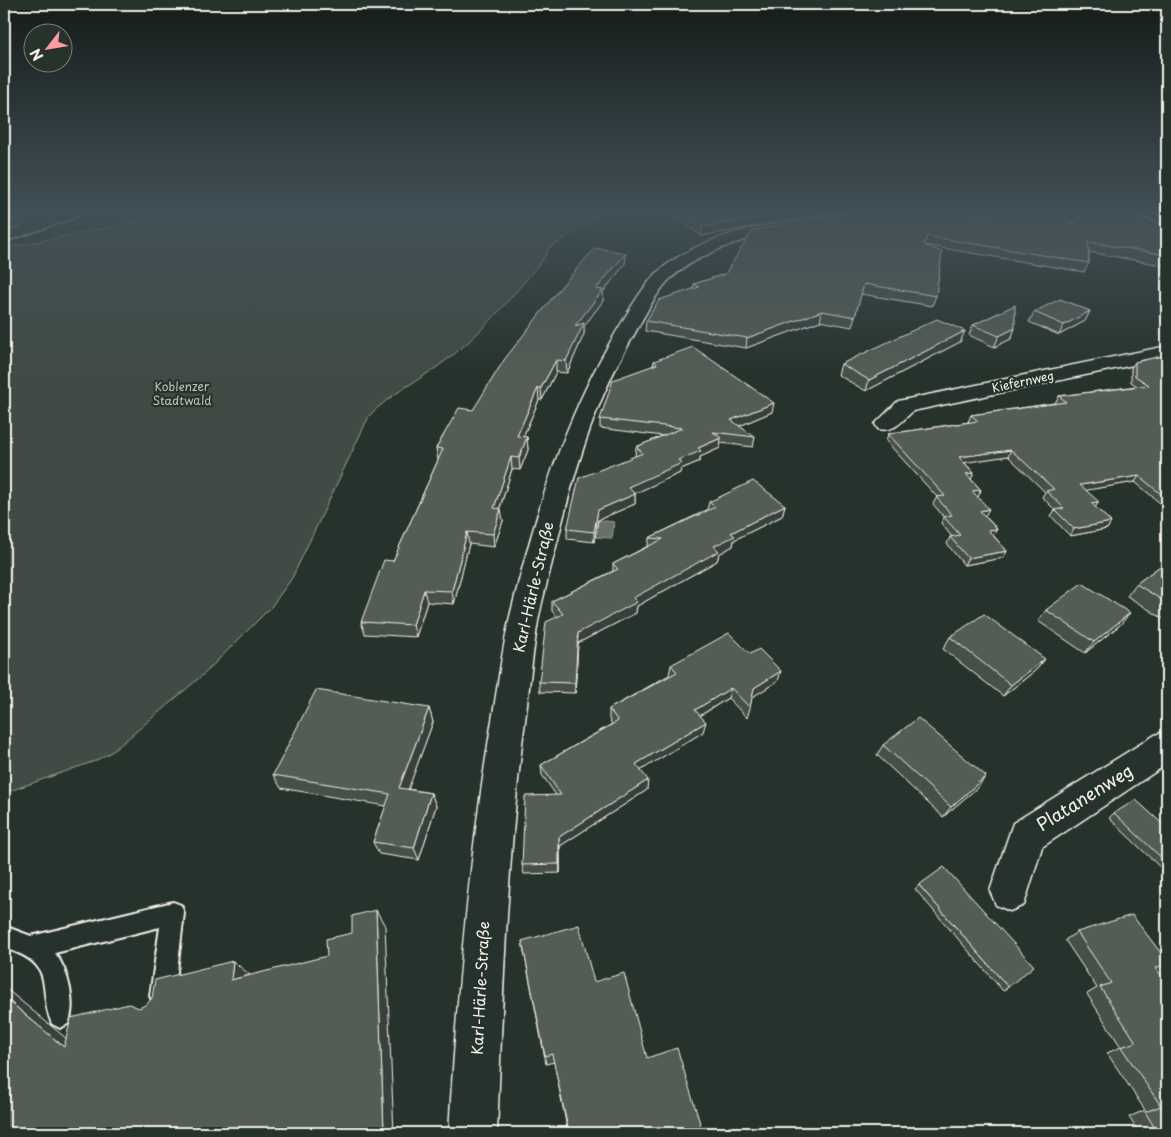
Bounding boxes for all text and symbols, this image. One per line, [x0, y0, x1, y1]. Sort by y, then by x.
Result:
north arrow [22, 22, 72, 72]
text: N [25, 45, 48, 65]
street label: Kiefernweg [990, 366, 1055, 396]
park label: Koblenzer Stadtwald [152, 377, 212, 409]
street label: Karl-Härle-Straße [506, 519, 559, 654]
street label: Platanenweg [1031, 756, 1138, 837]
street label: Karl-Härle-Straße [465, 921, 494, 1055]

